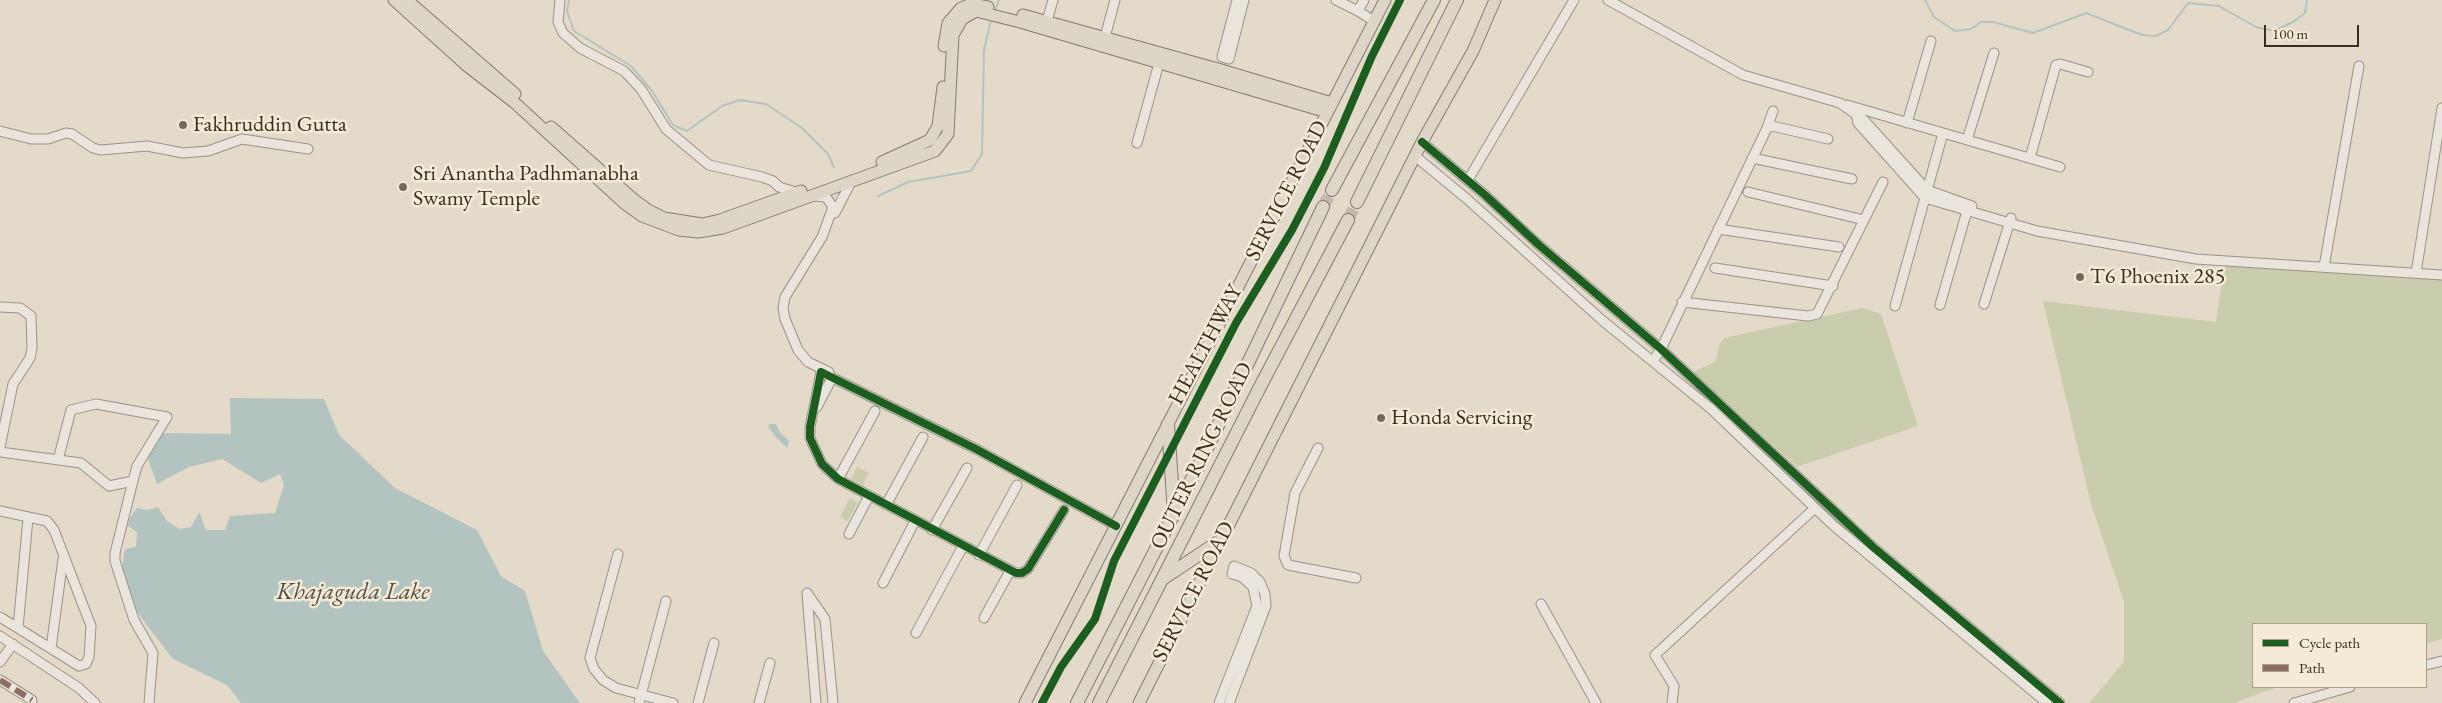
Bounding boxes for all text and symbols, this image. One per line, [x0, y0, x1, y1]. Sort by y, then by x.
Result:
scale bar [2267, 15, 2362, 47]
text: 100 m [2272, 24, 2308, 43]
place label: Fakhruddin Gutta [193, 112, 347, 138]
street label: SERVICE ROAD [1240, 116, 1334, 266]
marker: Fakhruddin Gutta [177, 119, 189, 131]
place label: Sri Anantha Padhmanabha Swamy Temple [413, 161, 639, 212]
marker: Sri Anantha Padhmanabha Swamy Temple [397, 181, 409, 193]
place label: T6 Phoenix 285 [2090, 264, 2225, 290]
marker: T6 Phoenix 285 [2074, 271, 2086, 283]
street label: HEALTHWAY [1163, 281, 1249, 409]
street label: OUTER RING ROAD [1145, 358, 1259, 554]
place label: Honda Servicing [1391, 405, 1532, 431]
marker: Honda Servicing [1375, 412, 1387, 424]
street label: SERVICE ROAD [1147, 517, 1241, 667]
water label: Khajaguda Lake [277, 578, 429, 606]
legend [2252, 623, 2427, 688]
text: Cycle path [2299, 633, 2360, 652]
text: Path [2299, 658, 2325, 677]

